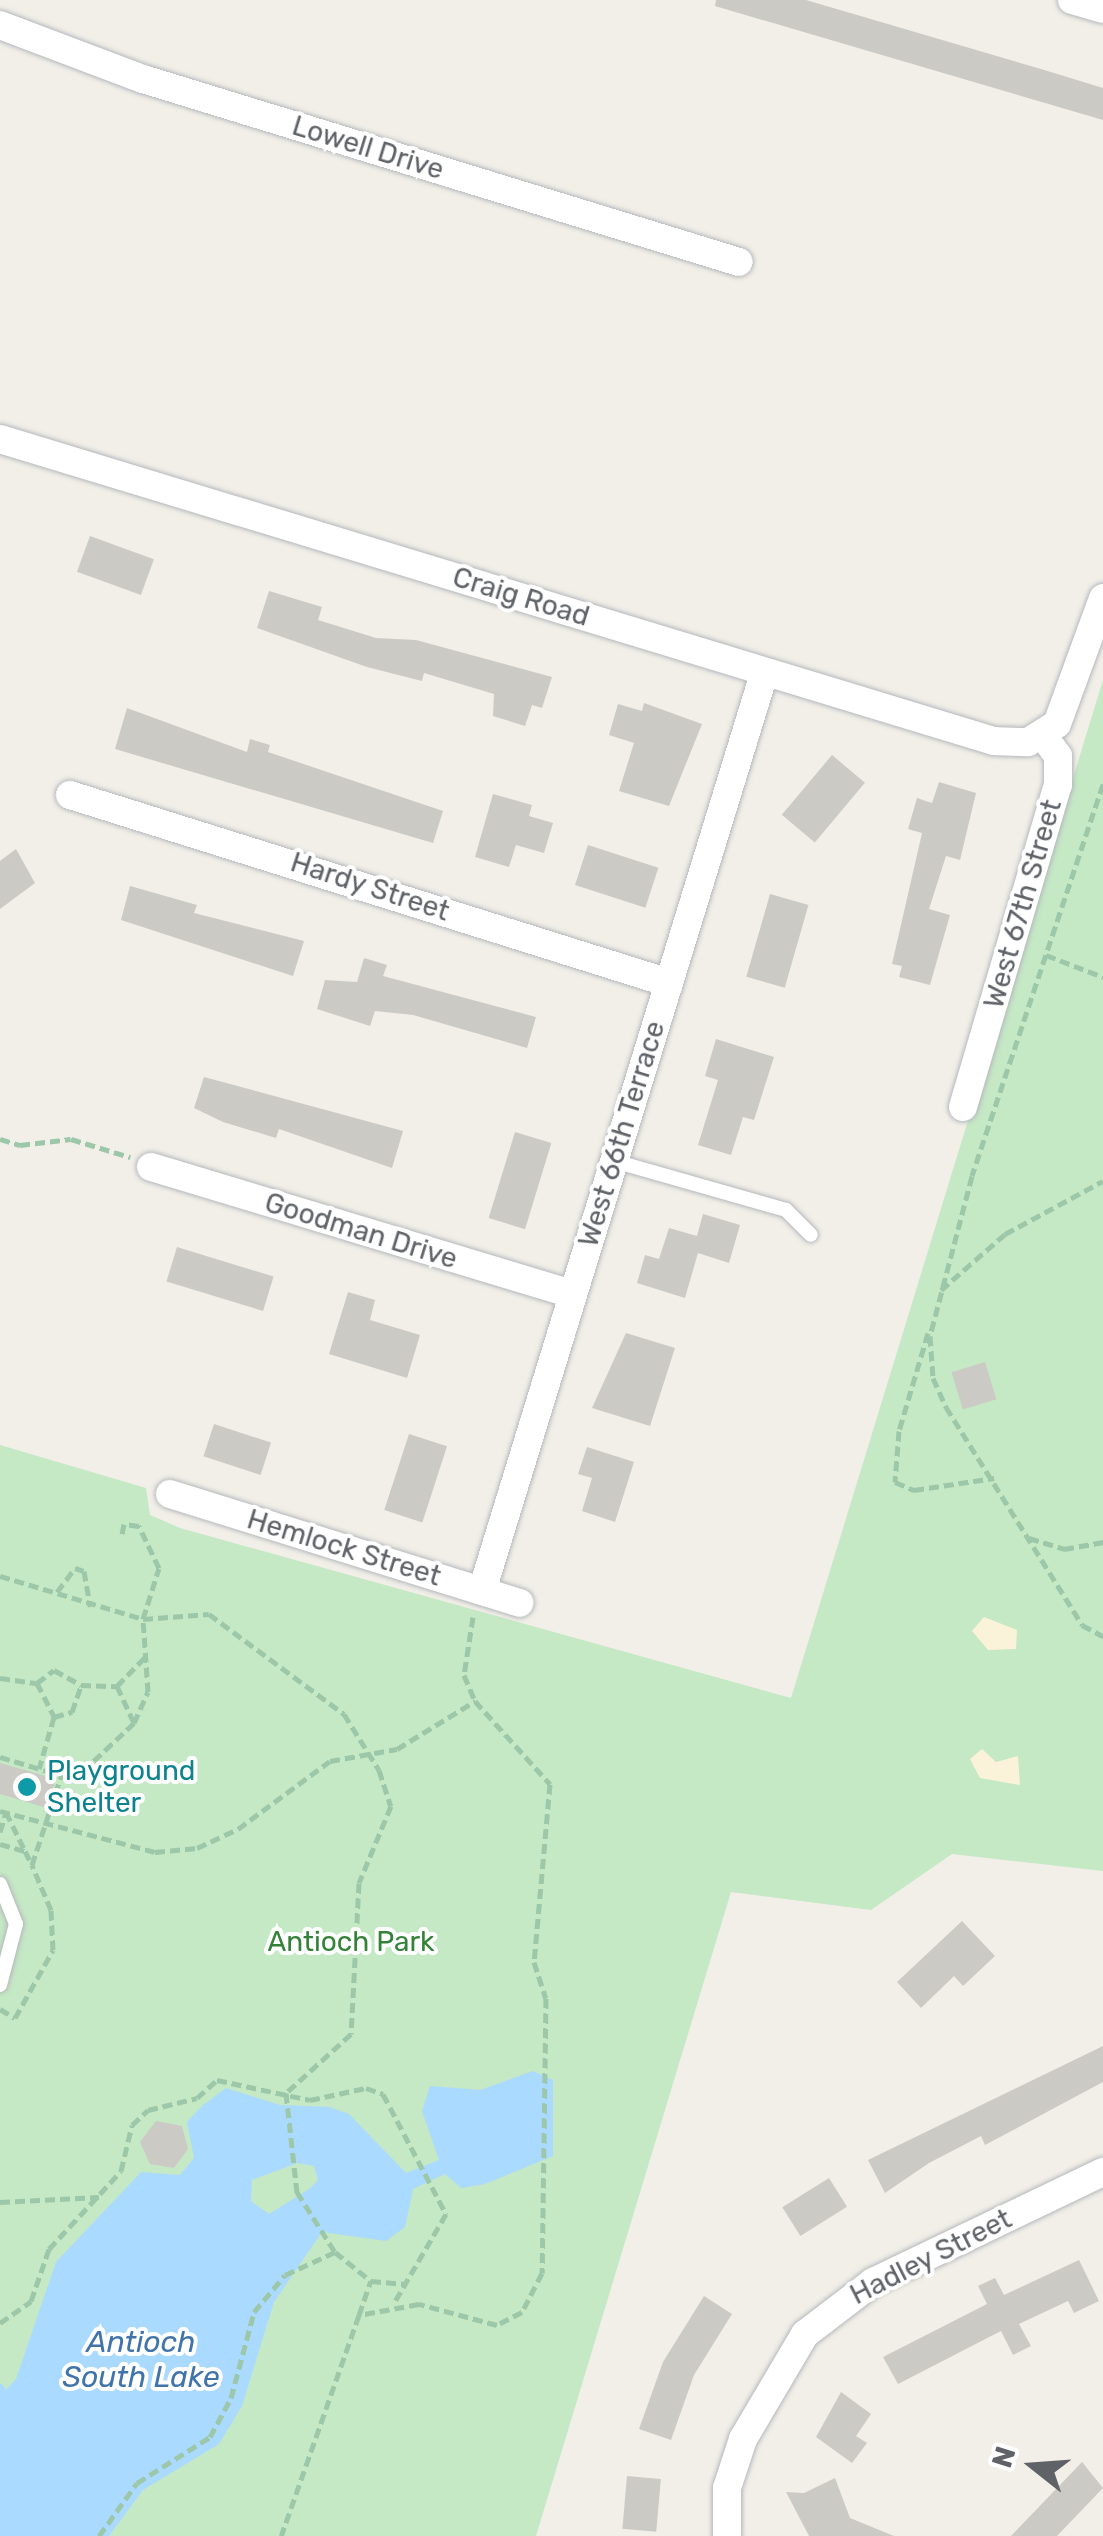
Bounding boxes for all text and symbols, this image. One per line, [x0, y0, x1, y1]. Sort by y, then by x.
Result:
street label: Lowell Drive [288, 109, 448, 187]
street label: Craig Road [449, 560, 593, 634]
street label: West 67th Street [977, 796, 1069, 1012]
street label: Hardy Street [286, 845, 454, 929]
street label: West 66th Terrace [572, 1017, 672, 1251]
street label: Goodman Drive [261, 1186, 461, 1276]
street label: Hemlock Street [243, 1503, 445, 1593]
place label: Playground Shelter [47, 1754, 196, 1820]
marker: Playground Shelter [16, 1776, 38, 1798]
park label: Antioch Park [268, 1925, 434, 1959]
street label: Hadley Street [844, 2202, 1018, 2312]
water label: Antioch South Lake [63, 2324, 219, 2394]
north arrow [983, 2416, 1083, 2516]
text: N [985, 2443, 1023, 2472]

